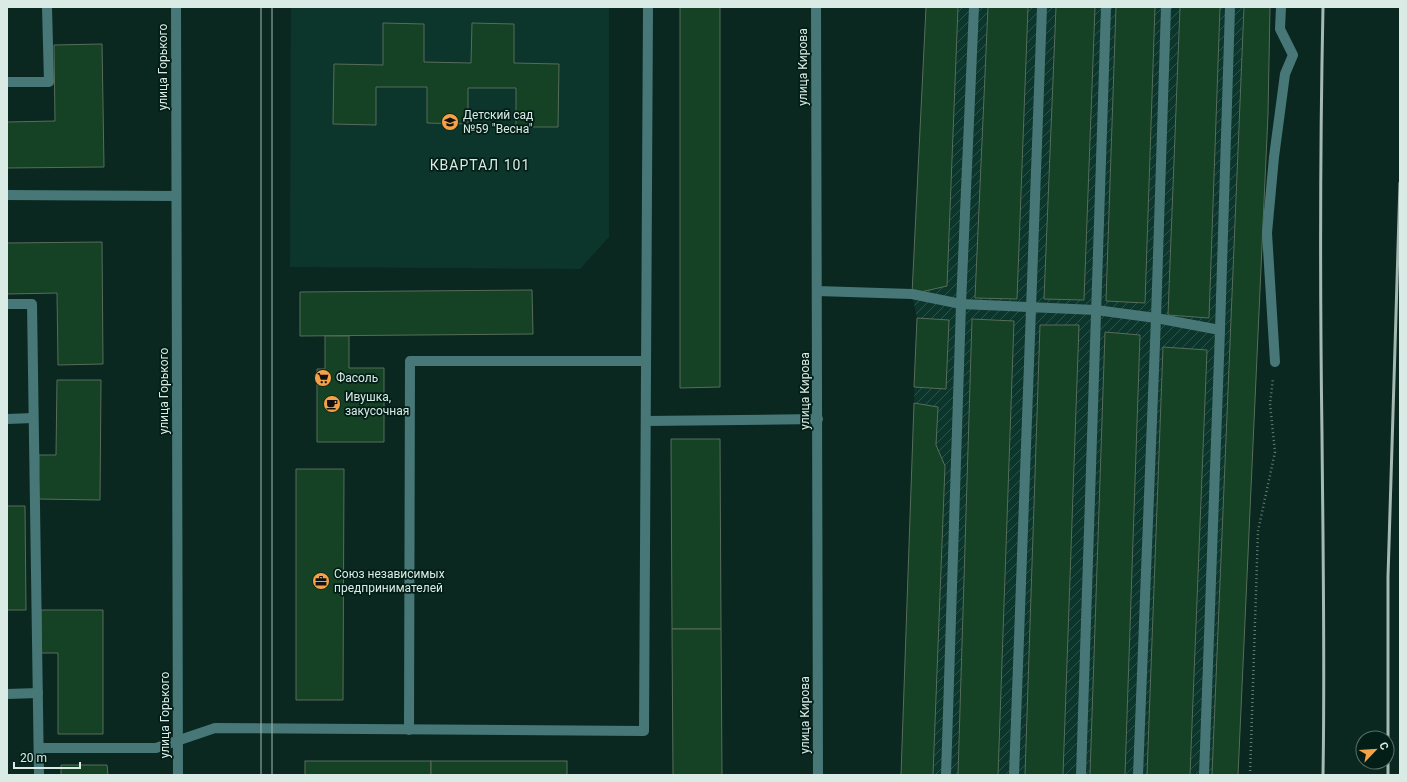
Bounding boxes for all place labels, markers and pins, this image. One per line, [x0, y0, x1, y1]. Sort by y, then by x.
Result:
place label: Детский сад №59 "Весна" [463, 108, 533, 136]
school or university icon: Детский сад №59 "Весна" [440, 112, 460, 132]
supermarket icon: Фасоль [313, 368, 333, 388]
place label: Фасоль [336, 371, 378, 385]
place label: Ивушка, закусочная [345, 390, 409, 418]
cafe icon: Ивушка, закусочная [322, 394, 342, 414]
place label: Союз независимых предпринимателей [334, 567, 445, 595]
office icon: Союз независимых предпринимателей [311, 571, 331, 591]

